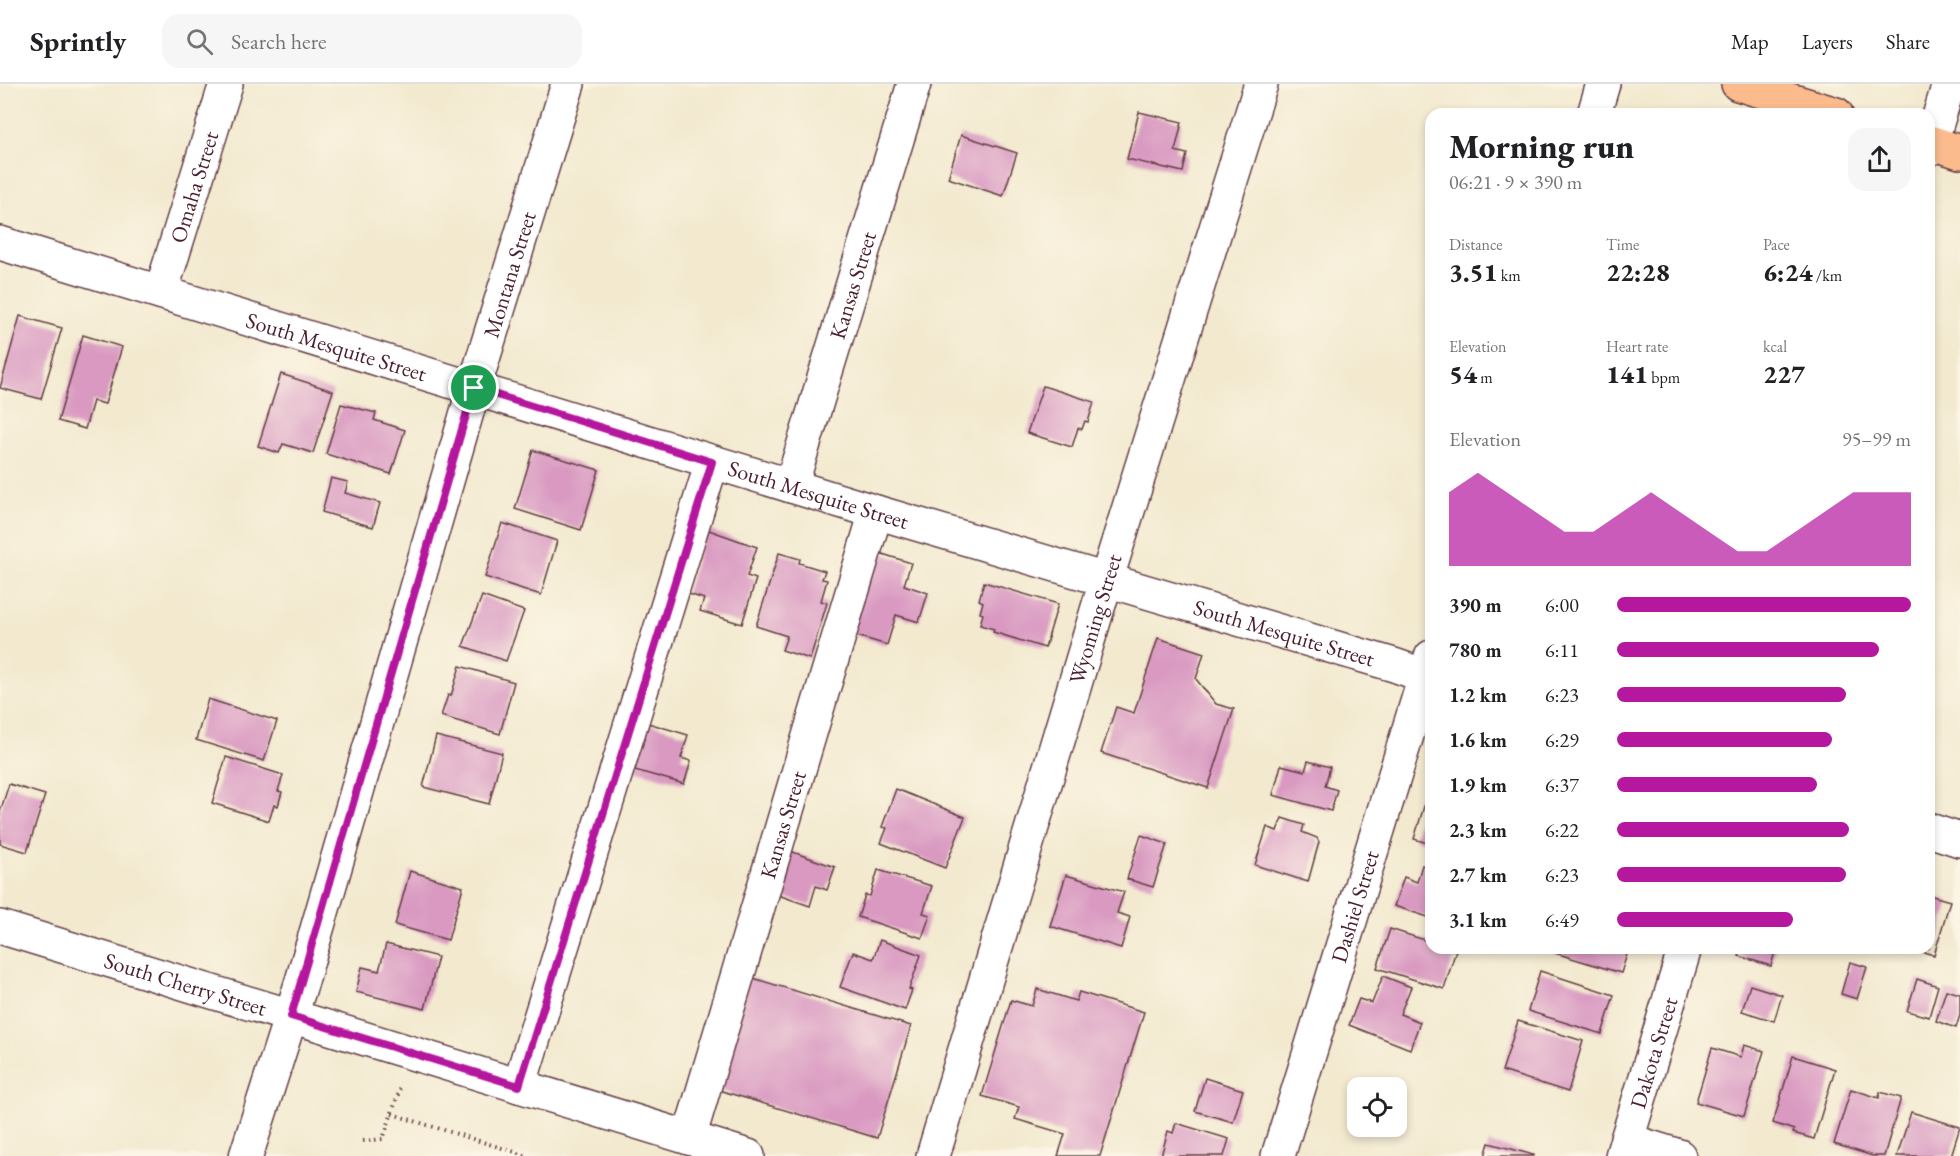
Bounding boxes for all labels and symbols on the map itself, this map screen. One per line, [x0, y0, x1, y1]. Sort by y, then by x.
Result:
street label: Omaha Street [163, 128, 225, 247]
street label: Montana Street [476, 208, 543, 341]
street label: Kansas Street [823, 228, 883, 343]
street label: South Mesquite Street [243, 305, 430, 388]
pin [448, 362, 499, 413]
street label: South Mesquite Street [724, 453, 912, 536]
street label: Wyoming Street [1062, 550, 1129, 687]
street label: South Mesquite Street [1190, 593, 1378, 674]
street label: Kansas Street [753, 767, 813, 882]
street label: Dashiel Street [1324, 847, 1386, 966]
street label: South Cherry Street [101, 946, 270, 1023]
street label: Dakota Street [1623, 993, 1684, 1112]

